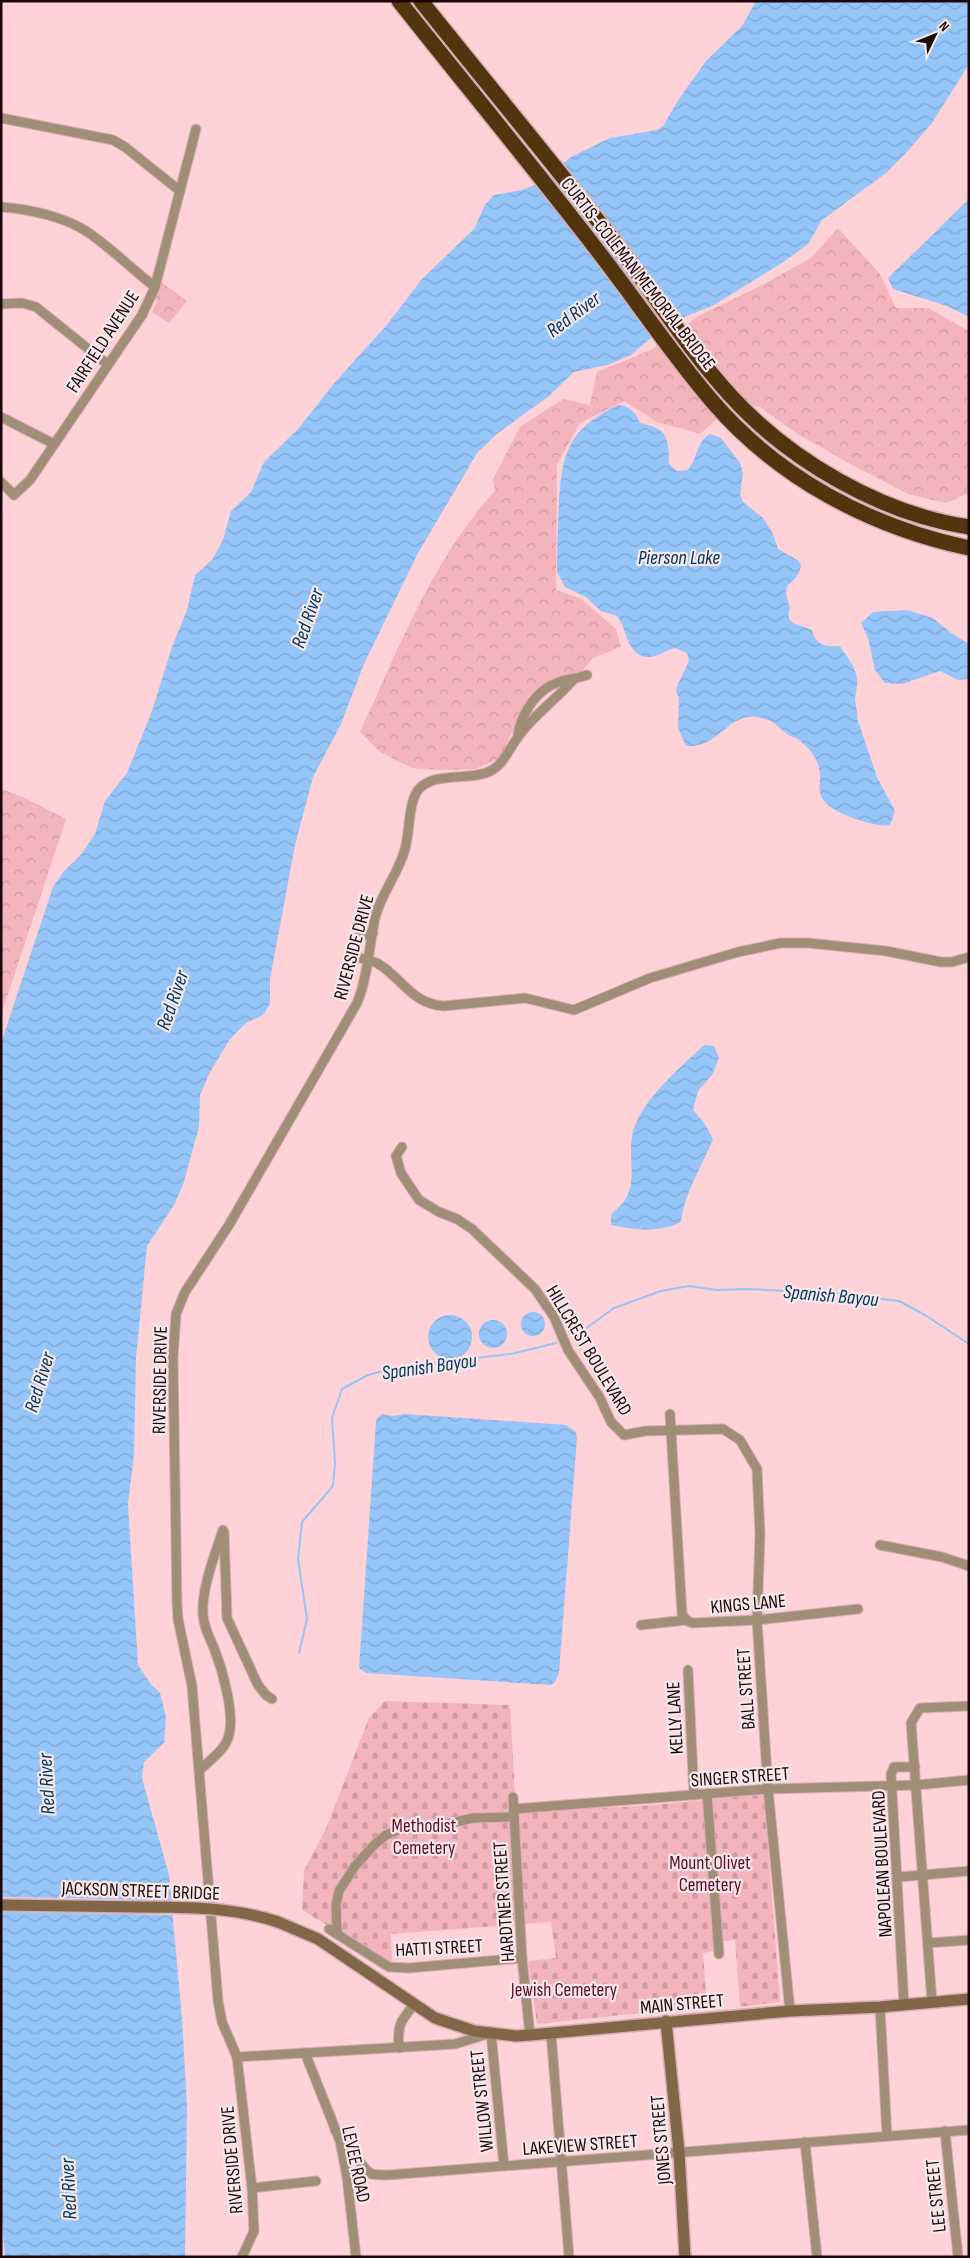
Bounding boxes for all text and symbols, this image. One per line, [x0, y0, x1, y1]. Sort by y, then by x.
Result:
north arrow [910, 10, 960, 60]
text: N [935, 18, 953, 35]
street label: CURTIS-COLEMAN MEMORIAL BRIDGE [556, 173, 720, 375]
street label: FAIRFIELD AVENUE [62, 286, 145, 397]
water label: Red River [542, 286, 606, 343]
water label: Pierson Lake [638, 546, 720, 570]
water label: Red River [287, 584, 330, 651]
street label: RIVERSIDE DRIVE [329, 892, 380, 1003]
water label: Red River [152, 966, 195, 1033]
water label: Spanish Bayou [782, 1280, 880, 1312]
street label: HILLCREST BOULEVARD [541, 1281, 637, 1420]
street label: RIVERSIDE DRIVE [148, 1326, 173, 1434]
water label: Red River [20, 1348, 61, 1415]
water label: Spanish Bayou [380, 1348, 479, 1386]
street label: KINGS LANE [710, 1590, 787, 1619]
street label: BALL STREET [732, 1647, 761, 1730]
street label: KELLY LANE [662, 1681, 689, 1755]
water label: Red River [33, 1751, 61, 1815]
street label: SINGER STREET [690, 1763, 790, 1792]
street label: NAPOLEAN BOULEVARD [867, 1790, 898, 1938]
park label: Methodist Cemetery [392, 1815, 457, 1860]
street label: HARDTNER STREET [489, 1841, 520, 1963]
park label: Mount Olivet Cemetery [669, 1852, 751, 1897]
street label: JACKSON STREET BRIDGE [60, 1877, 221, 1906]
street label: HATTI STREET [395, 1935, 484, 1962]
park label: Jewish Cemetery [510, 1979, 618, 2002]
street label: MAIN STREET [639, 1989, 725, 2020]
street label: WILLOW STREET [466, 2048, 499, 2153]
street label: JONES STREET [646, 2094, 677, 2187]
street label: RIVERSIDE DRIVE [216, 2105, 249, 2215]
street label: LEVEE ROAD [336, 2124, 375, 2205]
street label: LAKEVIEW STREET [522, 2130, 639, 2161]
water label: Red River [55, 2156, 83, 2220]
street label: LEE STREET [921, 2158, 952, 2234]

